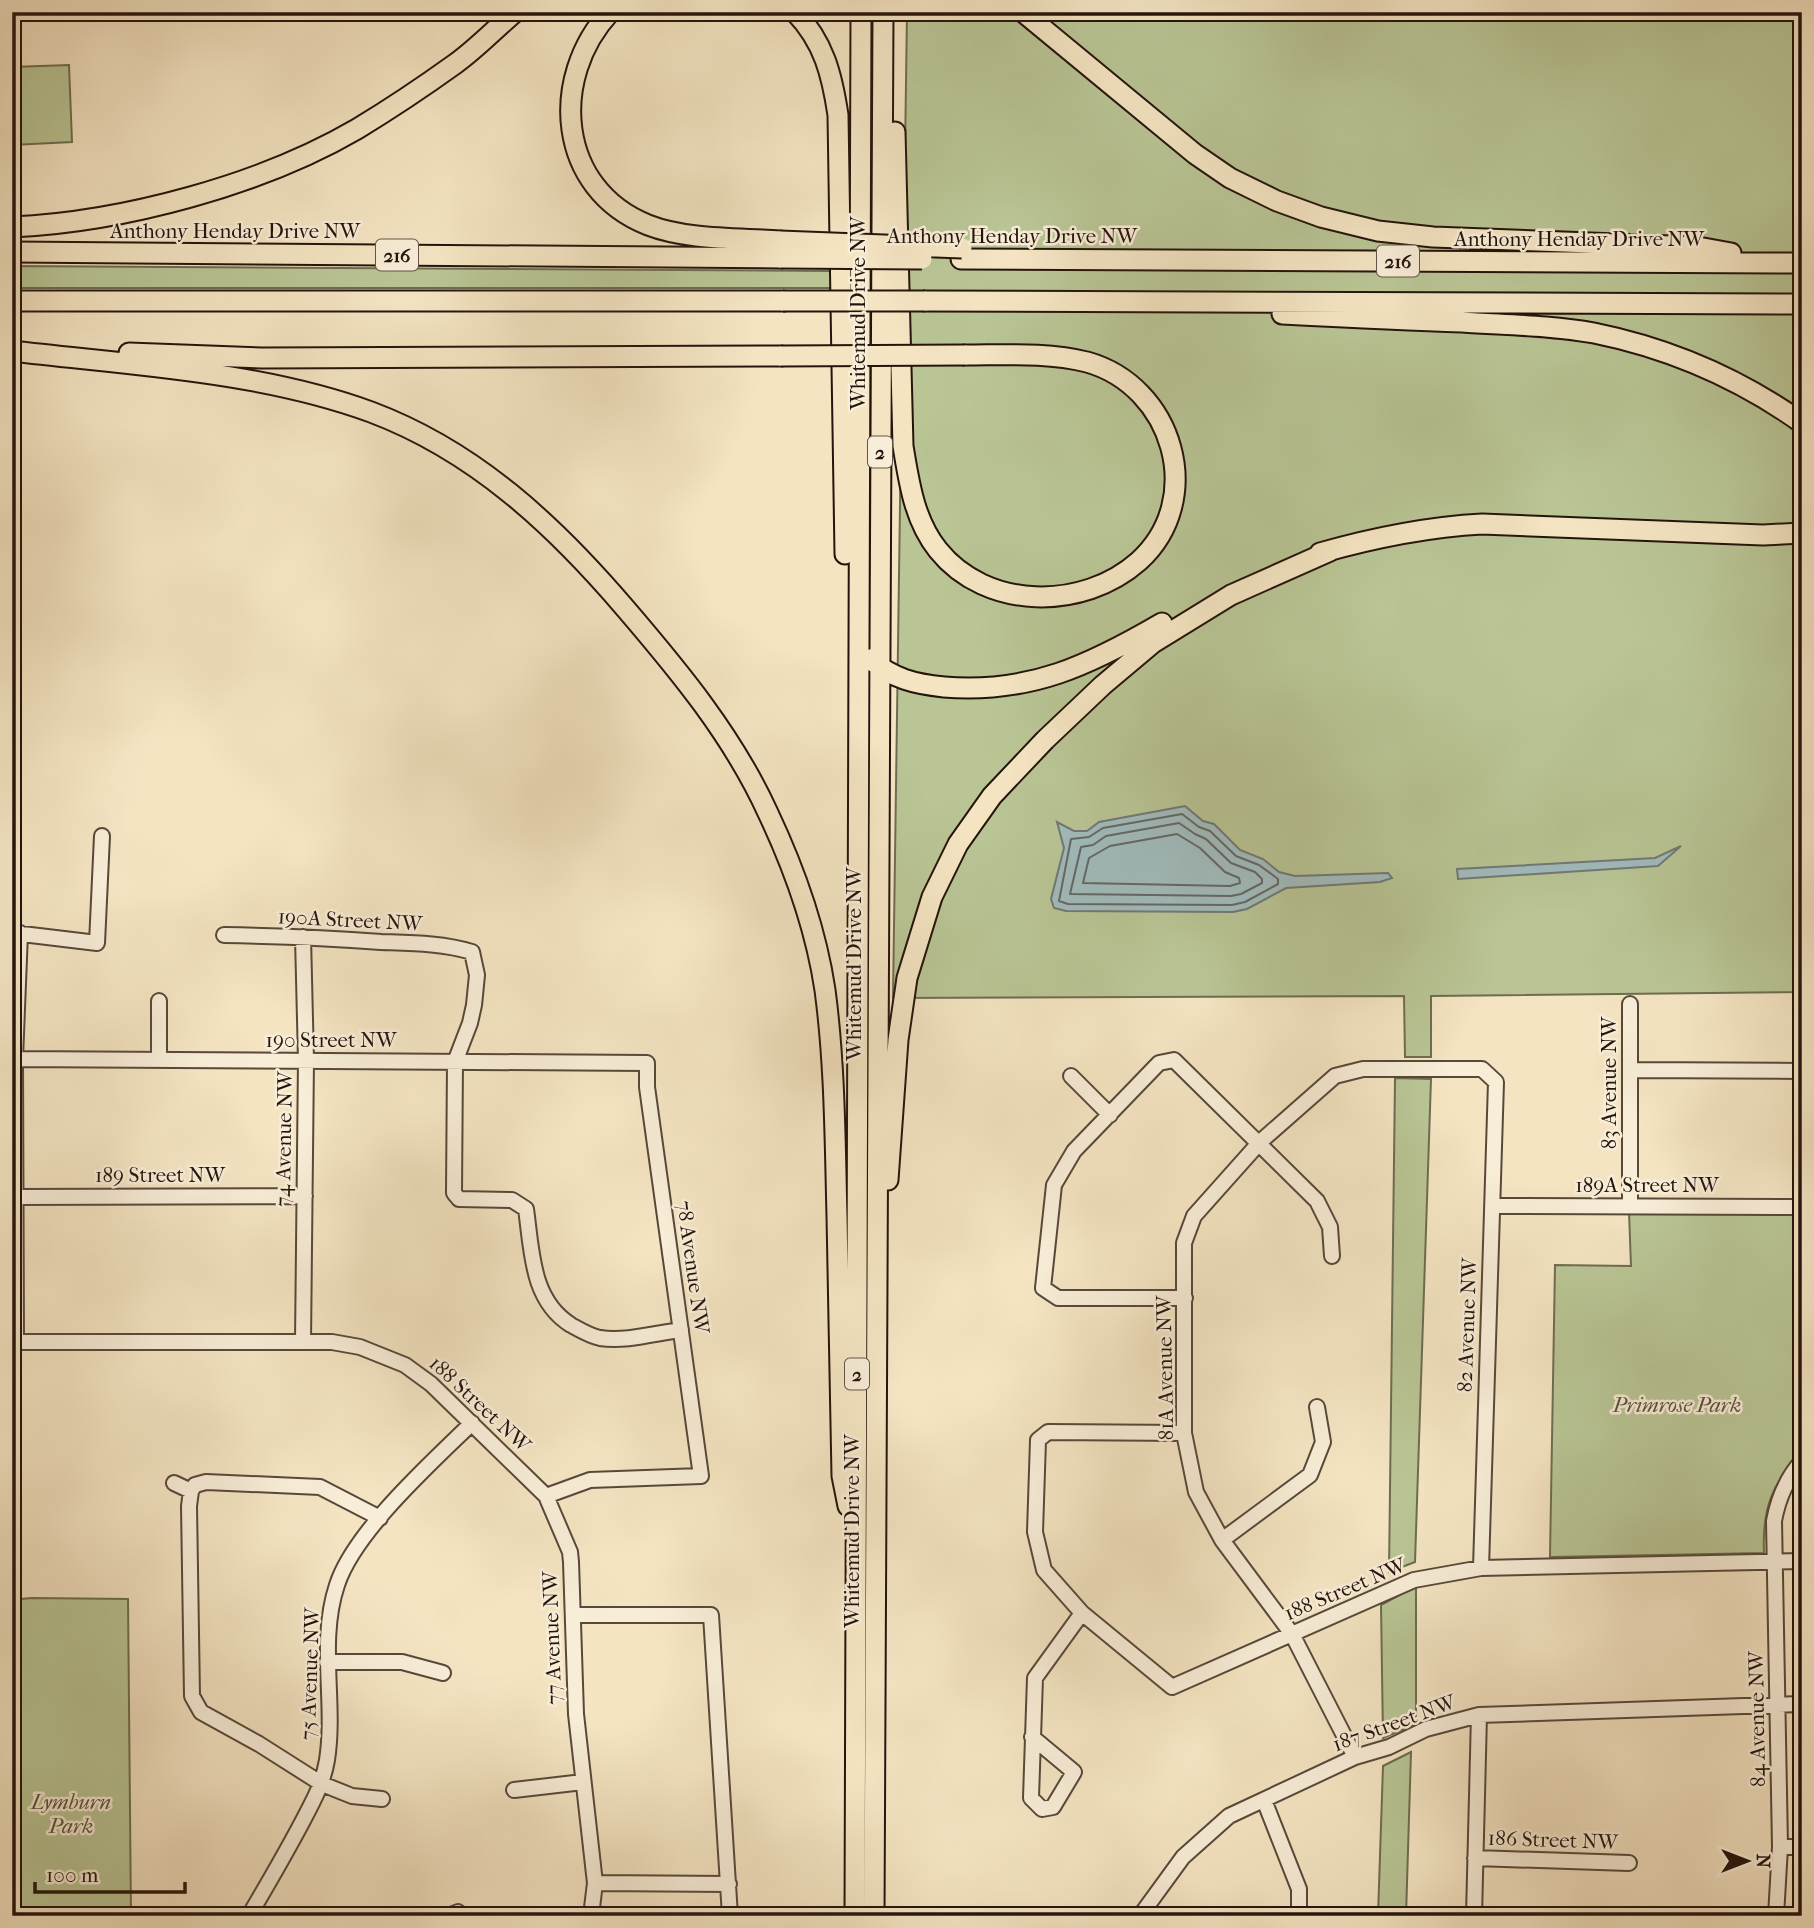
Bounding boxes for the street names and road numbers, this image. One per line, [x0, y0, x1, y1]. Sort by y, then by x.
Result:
street label: Whitemud Drive NW [846, 215, 870, 411]
street label: Anthony Henday Drive NW [109, 219, 362, 243]
street label: Anthony Henday Drive NW [886, 224, 1139, 248]
street label: Anthony Henday Drive NW [1453, 227, 1706, 251]
road number: 216 [376, 240, 418, 270]
road number: 216 [1377, 246, 1419, 276]
road number: 2 [868, 436, 892, 467]
street label: Whitemud Drive NW [842, 866, 866, 1062]
street label: 190A Street NW [277, 904, 424, 936]
street label: 83 Avenue NW [1597, 1015, 1621, 1149]
street label: 190 Street NW [265, 1028, 398, 1052]
street label: 74 Avenue NW [271, 1070, 297, 1207]
street label: 189 Street NW [95, 1163, 226, 1187]
street label: 189A Street NW [1575, 1173, 1720, 1197]
street label: 78 Avenue NW [672, 1199, 714, 1336]
street label: 82 Avenue NW [1453, 1256, 1481, 1393]
street label: 81A Avenue NW [1152, 1294, 1178, 1441]
street label: 188 Street NW [424, 1351, 537, 1458]
road number: 2 [845, 1358, 869, 1390]
street label: Whitemud Drive NW [840, 1433, 864, 1629]
street label: 188 Street NW [1281, 1552, 1411, 1625]
street label: 77 Avenue NW [538, 1569, 566, 1705]
street label: 75 Avenue NW [296, 1606, 324, 1741]
street label: 84 Avenue NW [1744, 1649, 1770, 1787]
street label: 187 Street NW [1329, 1689, 1460, 1756]
street label: 186 Street NW [1487, 1826, 1620, 1854]

